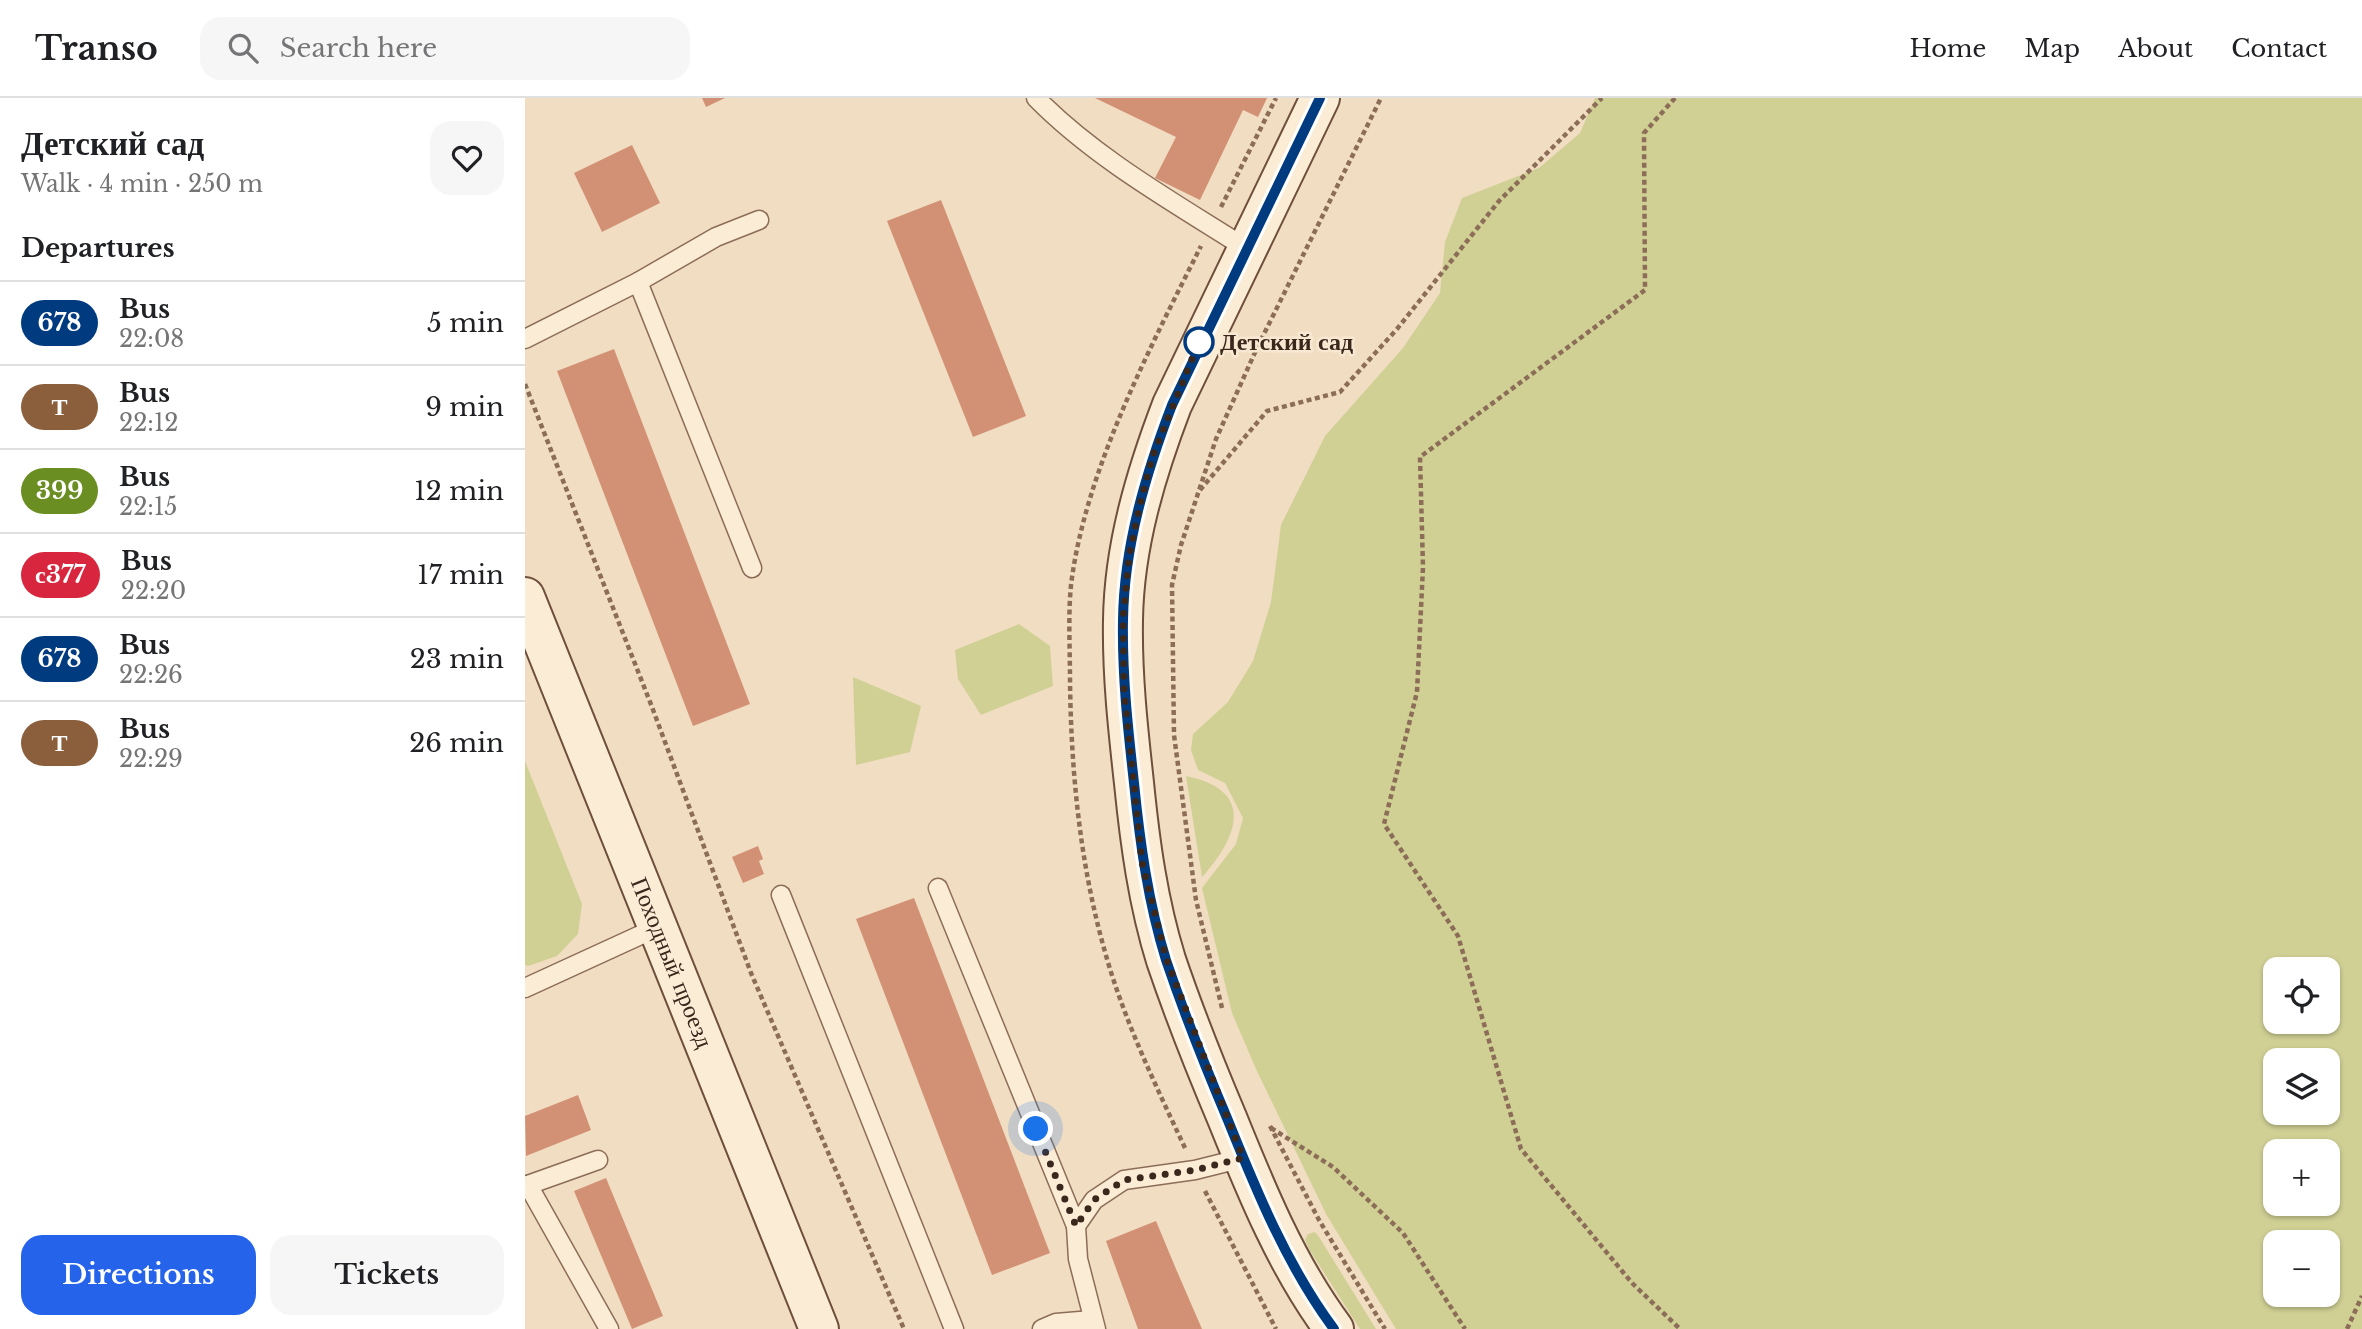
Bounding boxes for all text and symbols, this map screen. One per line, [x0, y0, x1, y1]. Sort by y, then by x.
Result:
search box [200, 17, 690, 80]
text: Transo [35, 28, 158, 69]
icon: search [224, 29, 262, 67]
text: Search here [280, 32, 437, 64]
text: Home [1910, 34, 1986, 63]
text: Map [2024, 34, 2080, 63]
text: About [2118, 34, 2193, 63]
text: Contact [2231, 34, 2327, 63]
button: heart [430, 121, 504, 195]
text: Детский сад [21, 123, 204, 164]
text: Walk · 4 min · 250 m [21, 170, 263, 198]
text: Departures [21, 232, 175, 264]
text: Bus [119, 293, 170, 325]
text: 5 min [427, 307, 504, 339]
text: 678 [38, 308, 81, 337]
text: 22:08 [119, 325, 184, 353]
marker: Детский сад [1184, 327, 1214, 357]
place label: Детский сад [1220, 327, 1353, 356]
text: Bus [119, 377, 170, 409]
text: 9 min [425, 391, 504, 423]
text: Т [51, 392, 68, 421]
text: 22:12 [119, 409, 178, 437]
text: Bus [119, 461, 170, 493]
text: 12 min [414, 475, 504, 507]
text: 399 [36, 476, 83, 505]
text: 22:15 [119, 493, 177, 521]
text: Bus [121, 545, 172, 577]
text: 17 min [417, 559, 504, 591]
text: с377 [35, 560, 86, 589]
text: 22:20 [121, 577, 186, 605]
text: Bus [119, 629, 170, 661]
text: 23 min [410, 643, 504, 675]
text: 678 [38, 644, 81, 673]
text: 22:26 [119, 661, 183, 689]
text: Bus [119, 713, 170, 745]
text: 26 min [409, 727, 504, 759]
text: Т [51, 728, 68, 757]
text: 22:29 [119, 745, 183, 773]
street label: Походный проезд [625, 873, 720, 1052]
map controls [2263, 957, 2340, 1307]
button: locate [2263, 957, 2340, 1034]
button: layers [2263, 1048, 2340, 1125]
your location [1018, 1111, 1053, 1146]
button: + [2263, 1139, 2340, 1216]
button: − [2263, 1230, 2340, 1307]
button: Directions [21, 1235, 256, 1315]
button: Tickets [270, 1235, 504, 1315]

